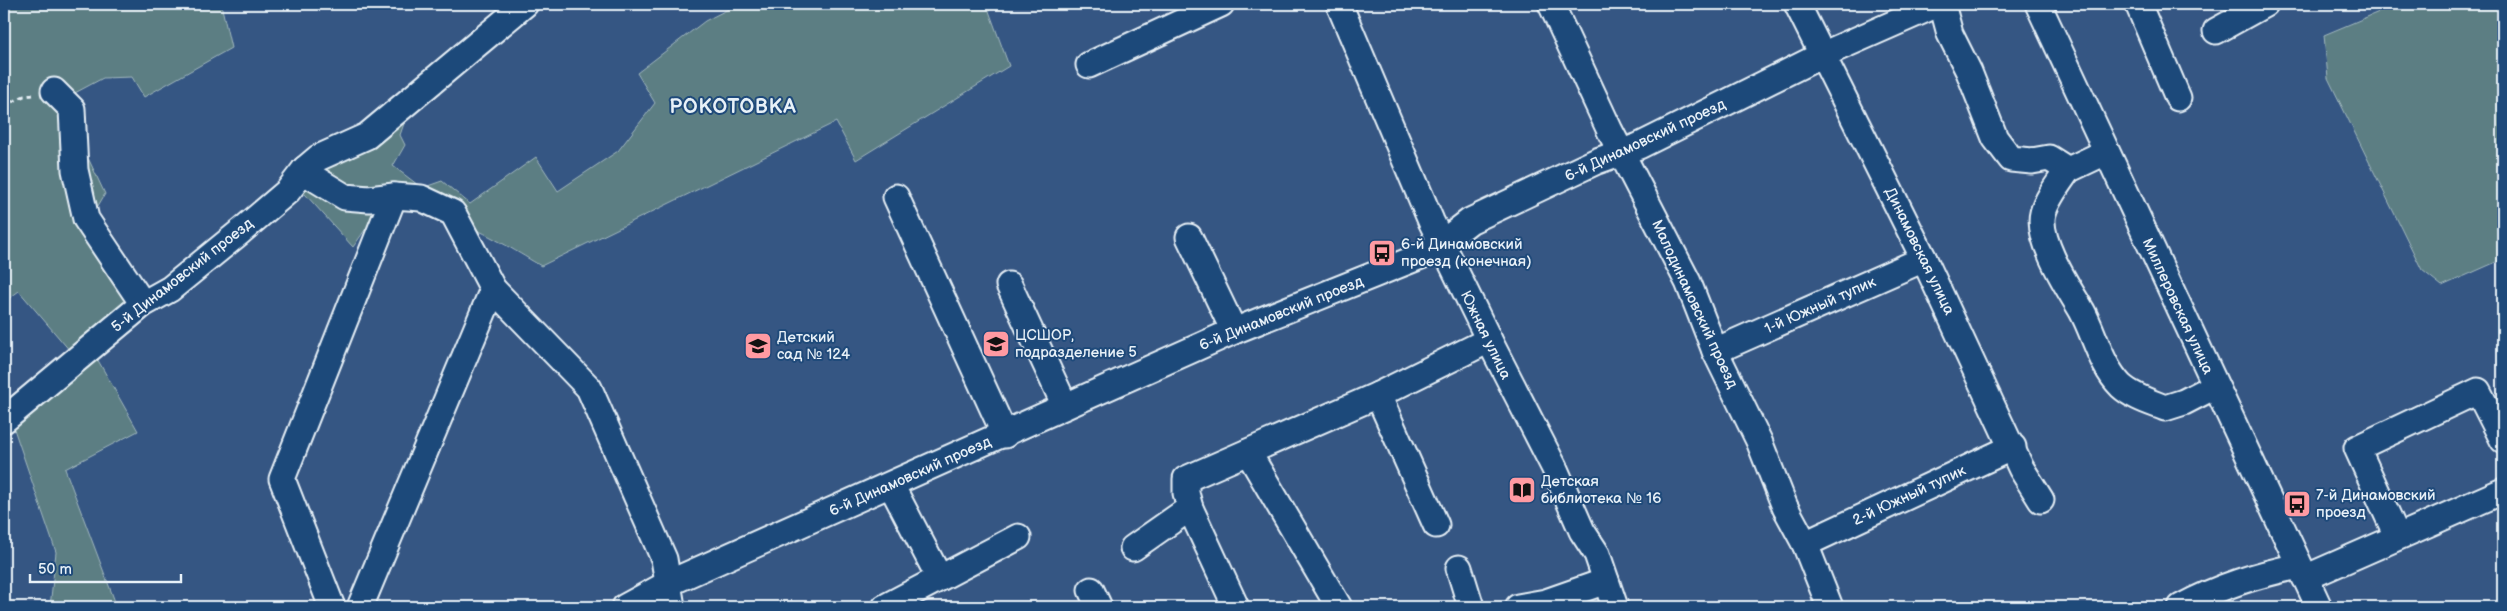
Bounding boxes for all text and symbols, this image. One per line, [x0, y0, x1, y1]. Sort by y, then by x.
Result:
district label: РОКОТОВКА [669, 95, 797, 119]
street label: 6-й Динамовский проезд [1562, 95, 1729, 186]
street label: Динамовская улица [1880, 184, 1959, 318]
street label: 5-й Динамовский проезд [108, 214, 257, 337]
street label: Малодинамовский проезд [1647, 217, 1742, 391]
place label: 6-й Динамовский проезд (конечная) [1401, 235, 1532, 271]
street label: Миллеровская улица [2138, 235, 2218, 378]
bus stop icon: 6-й Динамовский проезд (конечная) [1367, 238, 1397, 268]
street label: 6-й Динамовский проезд [1196, 272, 1366, 355]
street label: 1-й Южный тупик [1762, 272, 1879, 339]
street label: Южная улица [1456, 288, 1515, 383]
place label: ЦСШОР, подразделение 5 [1015, 326, 1137, 362]
place label: Детский сад № 124 [777, 328, 850, 364]
school or university icon: ЦСШОР, подразделение 5 [981, 329, 1011, 359]
school or university icon: Детский сад № 124 [743, 331, 773, 361]
street label: 6-й Динамовский проезд [826, 432, 994, 521]
street label: 2-й Южный тупик [1849, 461, 1969, 530]
place label: Детская библиотека № 16 [1541, 472, 1661, 508]
library icon: Детская библиотека № 16 [1507, 475, 1537, 505]
place label: 7-й Динамовский проезд [2316, 486, 2436, 522]
bus stop icon: 7-й Динамовский проезд [2282, 489, 2312, 519]
scale bar [30, 551, 181, 583]
text: 50 m [38, 560, 72, 579]

